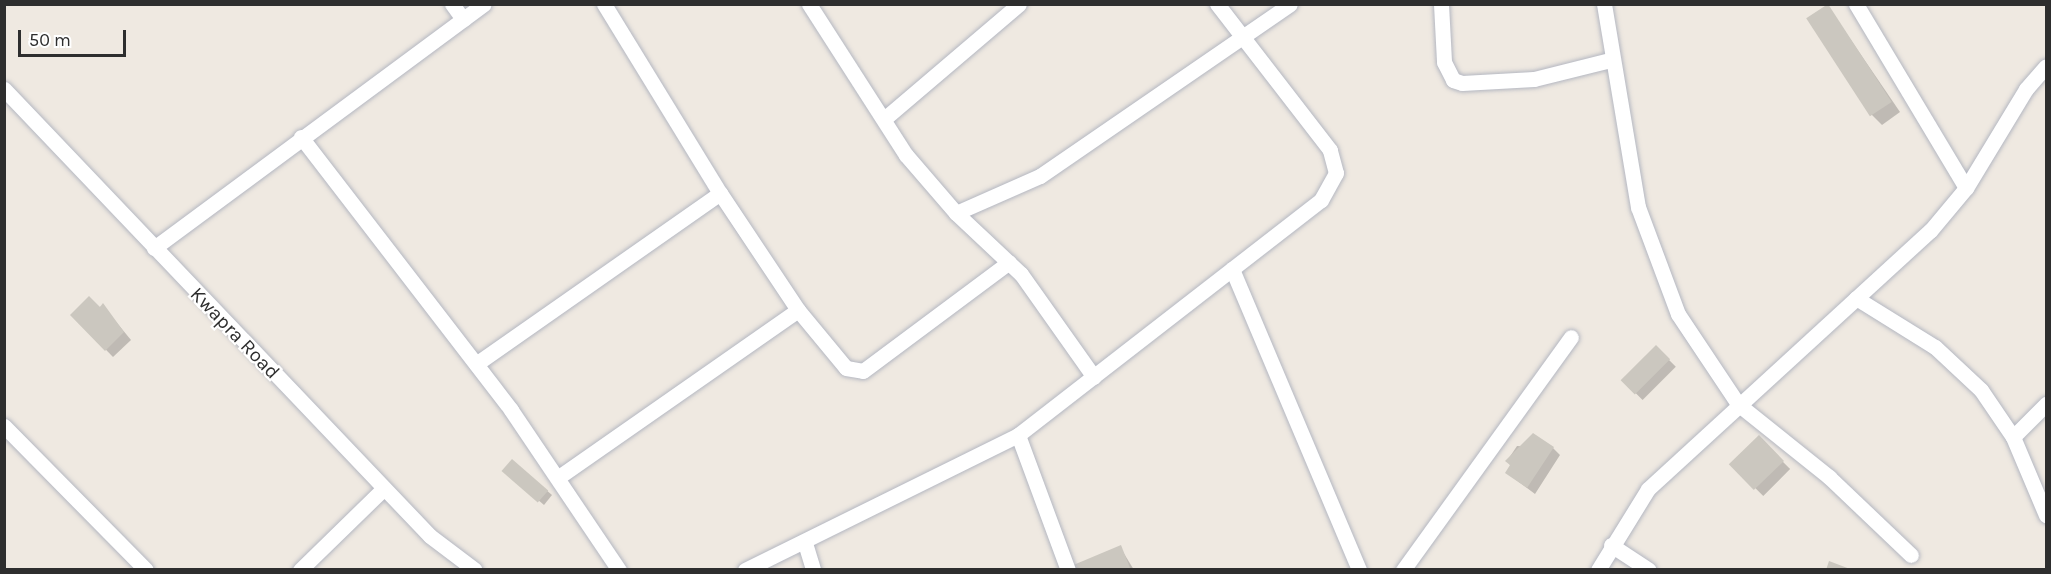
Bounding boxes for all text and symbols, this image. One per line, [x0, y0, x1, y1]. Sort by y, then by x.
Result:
scale bar [21, 18, 129, 56]
text: 50 m [29, 29, 71, 51]
street label: Kwapra Road [185, 282, 285, 384]

